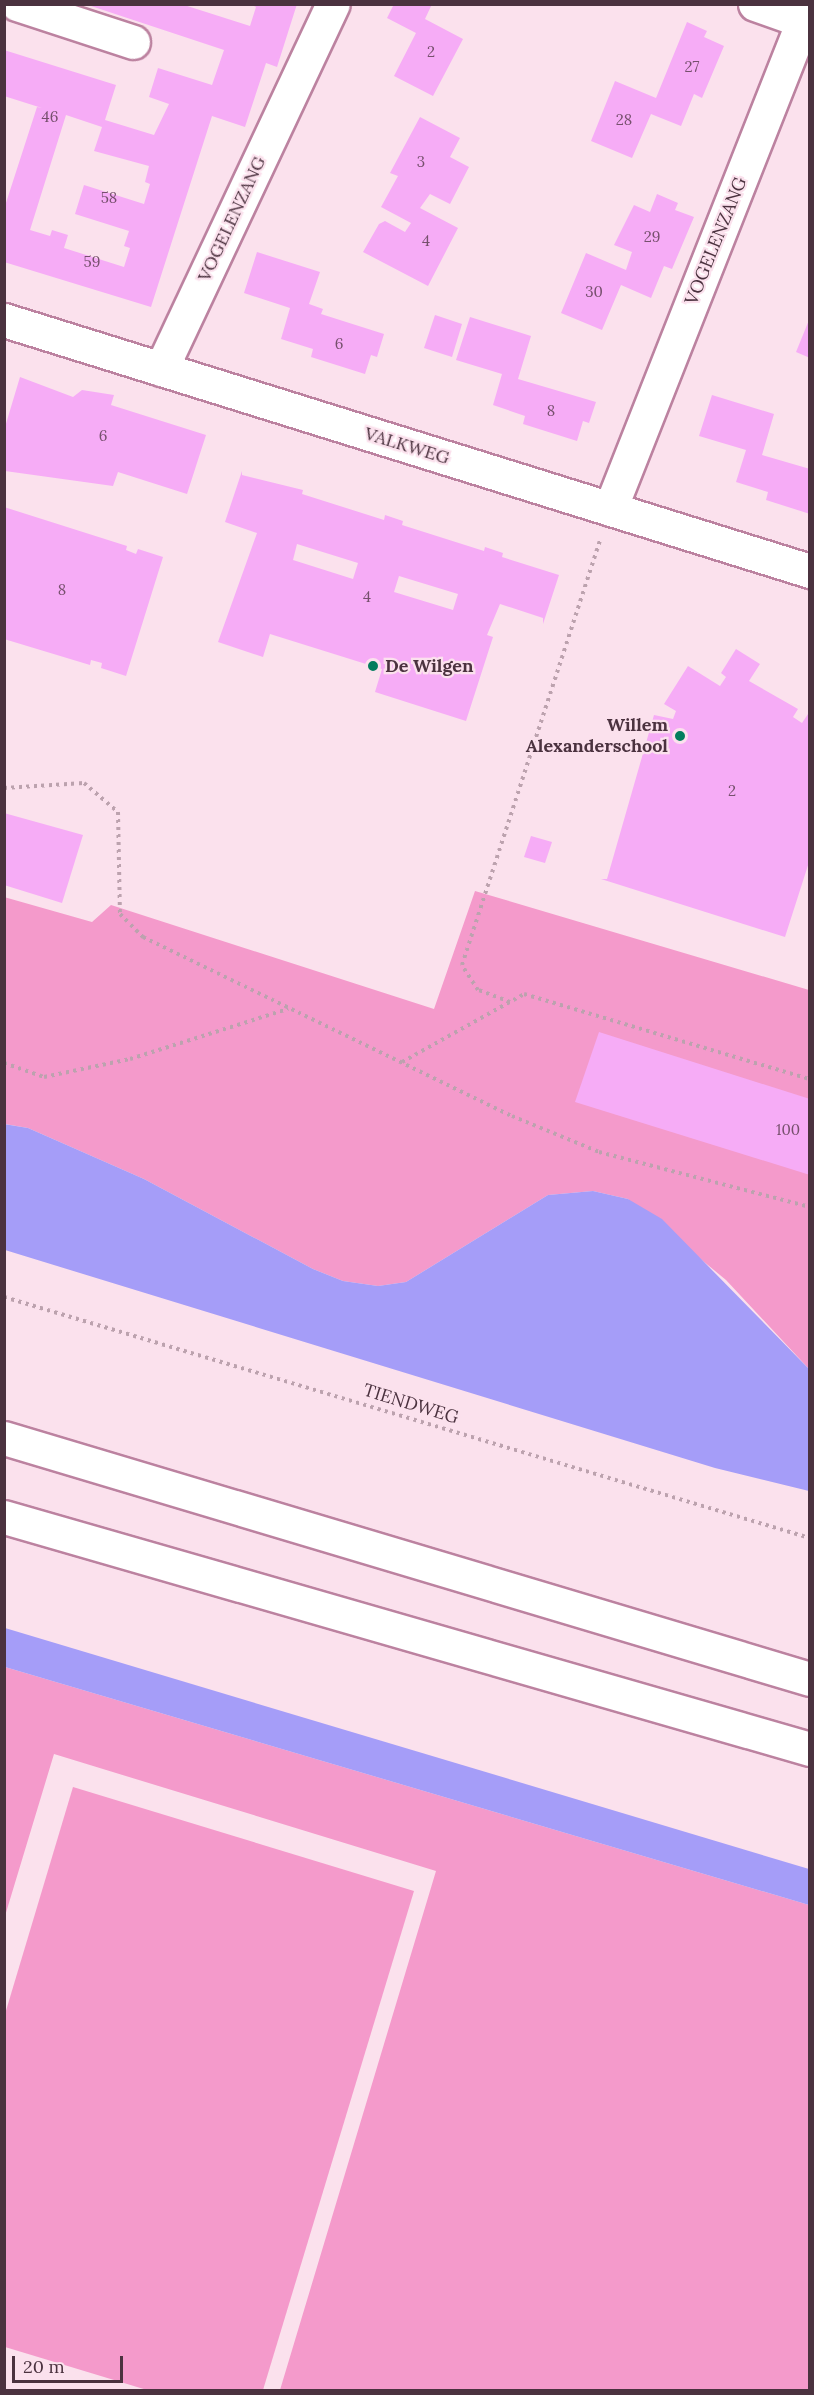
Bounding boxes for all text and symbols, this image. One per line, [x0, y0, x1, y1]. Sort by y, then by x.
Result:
house number: 2 [427, 43, 435, 61]
house number: 27 [685, 58, 699, 76]
house number: 46 [42, 108, 58, 126]
house number: 28 [616, 111, 632, 129]
street label: VOGELENZANG [194, 153, 270, 285]
house number: 3 [417, 153, 425, 171]
street label: VOGELENZANG [681, 174, 751, 308]
house number: 58 [101, 189, 117, 207]
house number: 29 [644, 228, 660, 246]
house number: 4 [422, 232, 430, 250]
house number: 59 [84, 253, 100, 271]
house number: 30 [585, 283, 603, 301]
house number: 6 [335, 335, 343, 353]
house number: 8 [547, 402, 555, 420]
street label: VALKWEG [362, 423, 452, 469]
house number: 6 [99, 427, 107, 445]
house number: 8 [58, 581, 66, 599]
house number: 4 [363, 588, 371, 606]
place label: De Wilgen [385, 655, 473, 677]
marker: De Wilgen [366, 659, 380, 673]
place label: Willem Alexanderschool [526, 715, 668, 758]
marker: Willem Alexanderschool [673, 729, 687, 743]
house number: 2 [728, 782, 736, 800]
house number: 100 [776, 1121, 800, 1139]
street label: TIENDWEG [361, 1379, 461, 1429]
scale bar [15, 2344, 126, 2382]
text: 20 m [23, 2355, 65, 2378]

